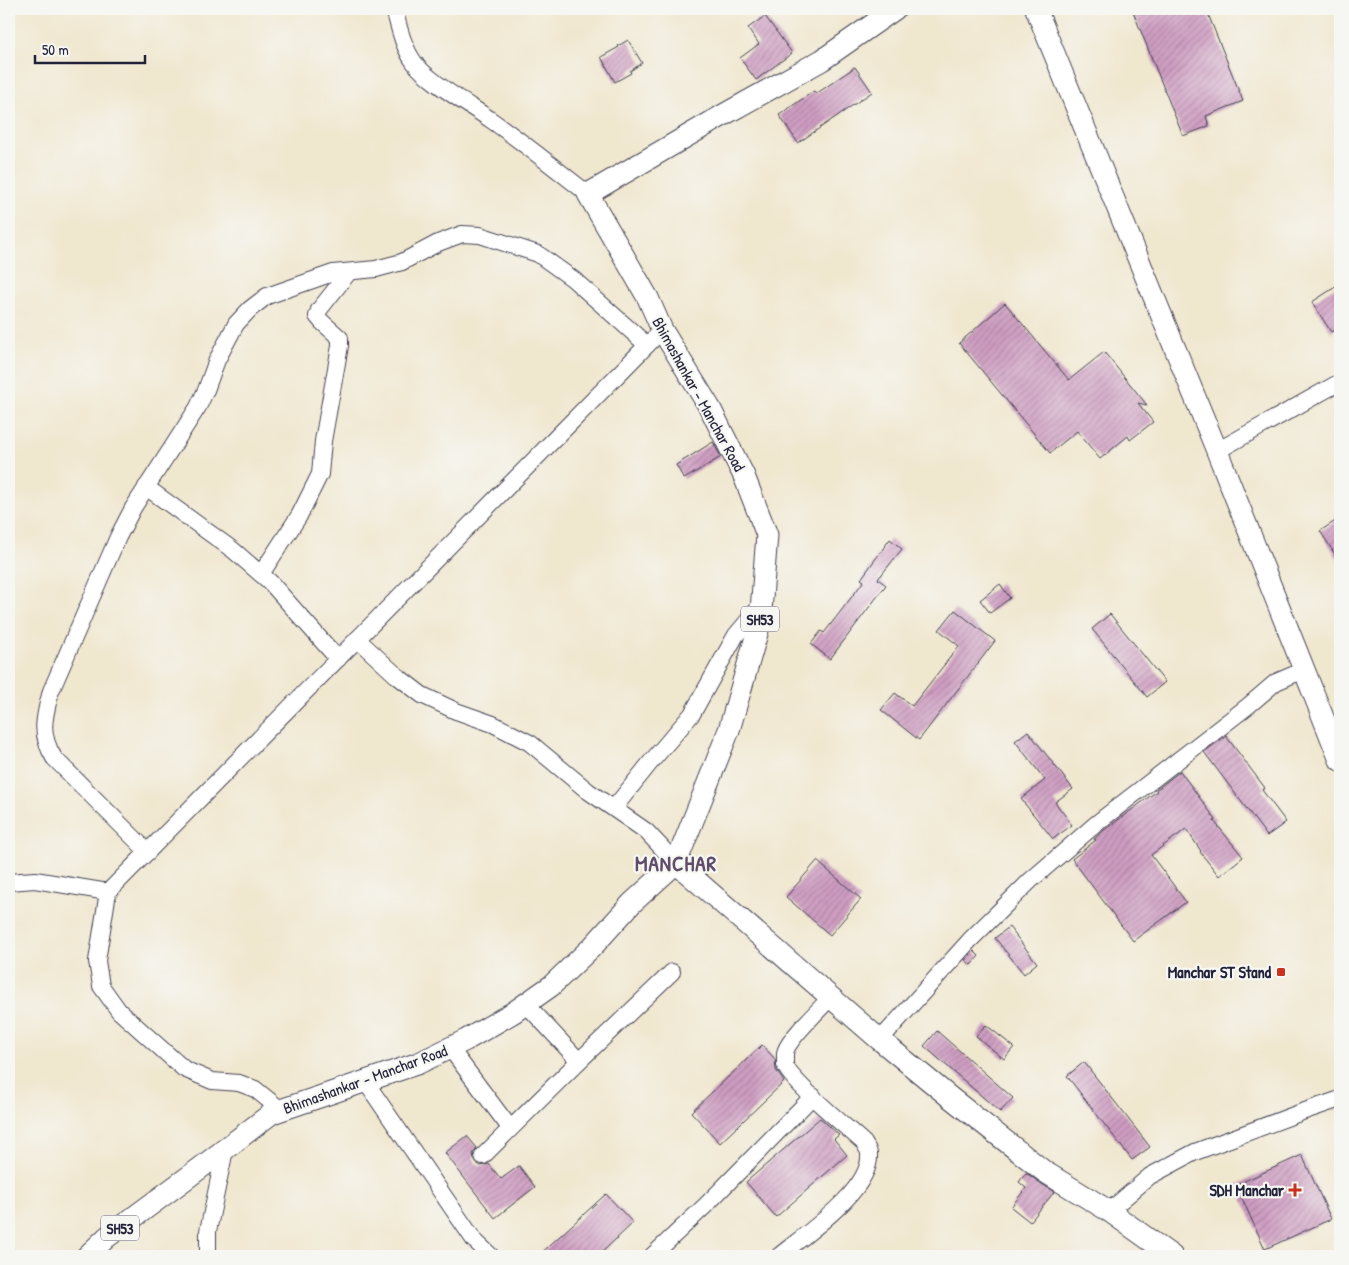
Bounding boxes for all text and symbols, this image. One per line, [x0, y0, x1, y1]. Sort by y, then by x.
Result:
scale bar [35, 32, 145, 64]
text: 50 m [42, 39, 69, 60]
street label: Bhimashankar - Manchar Road [647, 313, 751, 475]
road number: SH53 [741, 606, 779, 632]
district label: MANCHAR [635, 849, 717, 878]
place label: Manchar ST Stand [1168, 961, 1272, 983]
marker: Manchar ST Stand [1275, 966, 1287, 978]
street label: Bhimashankar - Manchar Road [280, 1039, 450, 1119]
place label: SDH Manchar [1210, 1179, 1285, 1201]
marker: SDH Manchar [1288, 1183, 1302, 1197]
road number: SH53 [101, 1216, 139, 1240]

